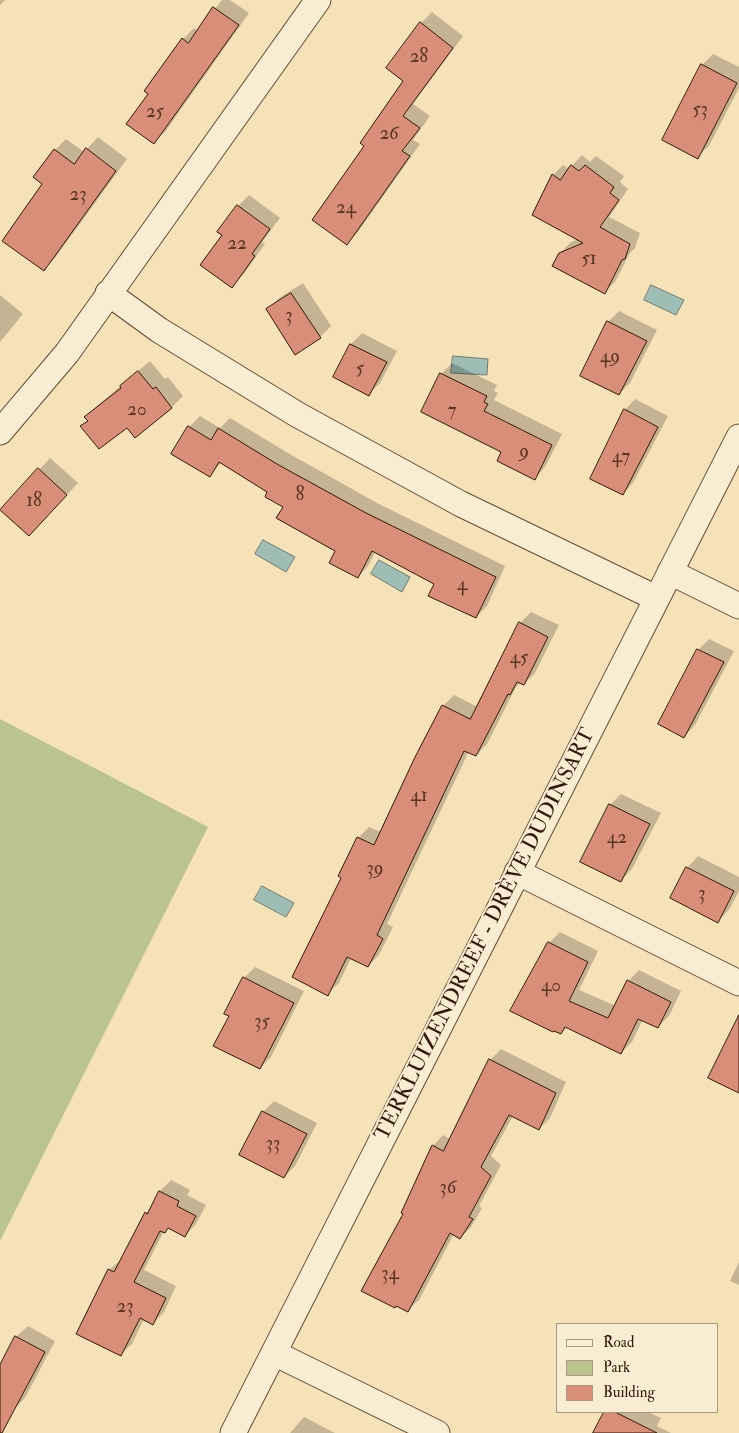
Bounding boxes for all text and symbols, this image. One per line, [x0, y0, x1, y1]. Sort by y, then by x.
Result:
house number: 28 [410, 47, 428, 69]
house number: 53 [692, 100, 708, 122]
house number: 25 [146, 102, 164, 124]
house number: 26 [379, 124, 399, 146]
house number: 23 [70, 185, 86, 207]
house number: 24 [336, 198, 356, 220]
house number: 22 [227, 234, 247, 256]
house number: 51 [581, 249, 597, 271]
house number: 3 [285, 306, 293, 328]
house number: 49 [600, 347, 620, 369]
house number: 5 [356, 359, 364, 381]
house number: 20 [127, 400, 147, 422]
house number: 7 [448, 401, 456, 423]
house number: 9 [519, 442, 529, 464]
house number: 47 [612, 447, 630, 469]
house number: 8 [296, 485, 304, 507]
house number: 18 [26, 491, 42, 513]
house number: 4 [457, 575, 467, 597]
house number: 45 [510, 648, 528, 670]
street label: TERKLUIZENDREEF - DRÈVE DUDINSART [370, 725, 602, 1145]
house number: 41 [410, 786, 428, 808]
house number: 42 [607, 828, 627, 850]
house number: 39 [366, 859, 384, 881]
house number: 3 [698, 884, 706, 906]
house number: 40 [541, 976, 561, 998]
house number: 35 [254, 1012, 270, 1034]
house number: 33 [266, 1134, 280, 1156]
house number: 36 [440, 1178, 456, 1200]
house number: 34 [381, 1264, 399, 1286]
house number: 23 [117, 1297, 133, 1319]
legend [556, 1323, 719, 1413]
text: Road [603, 1333, 634, 1352]
text: Park [603, 1358, 630, 1377]
text: Building [603, 1383, 655, 1402]

